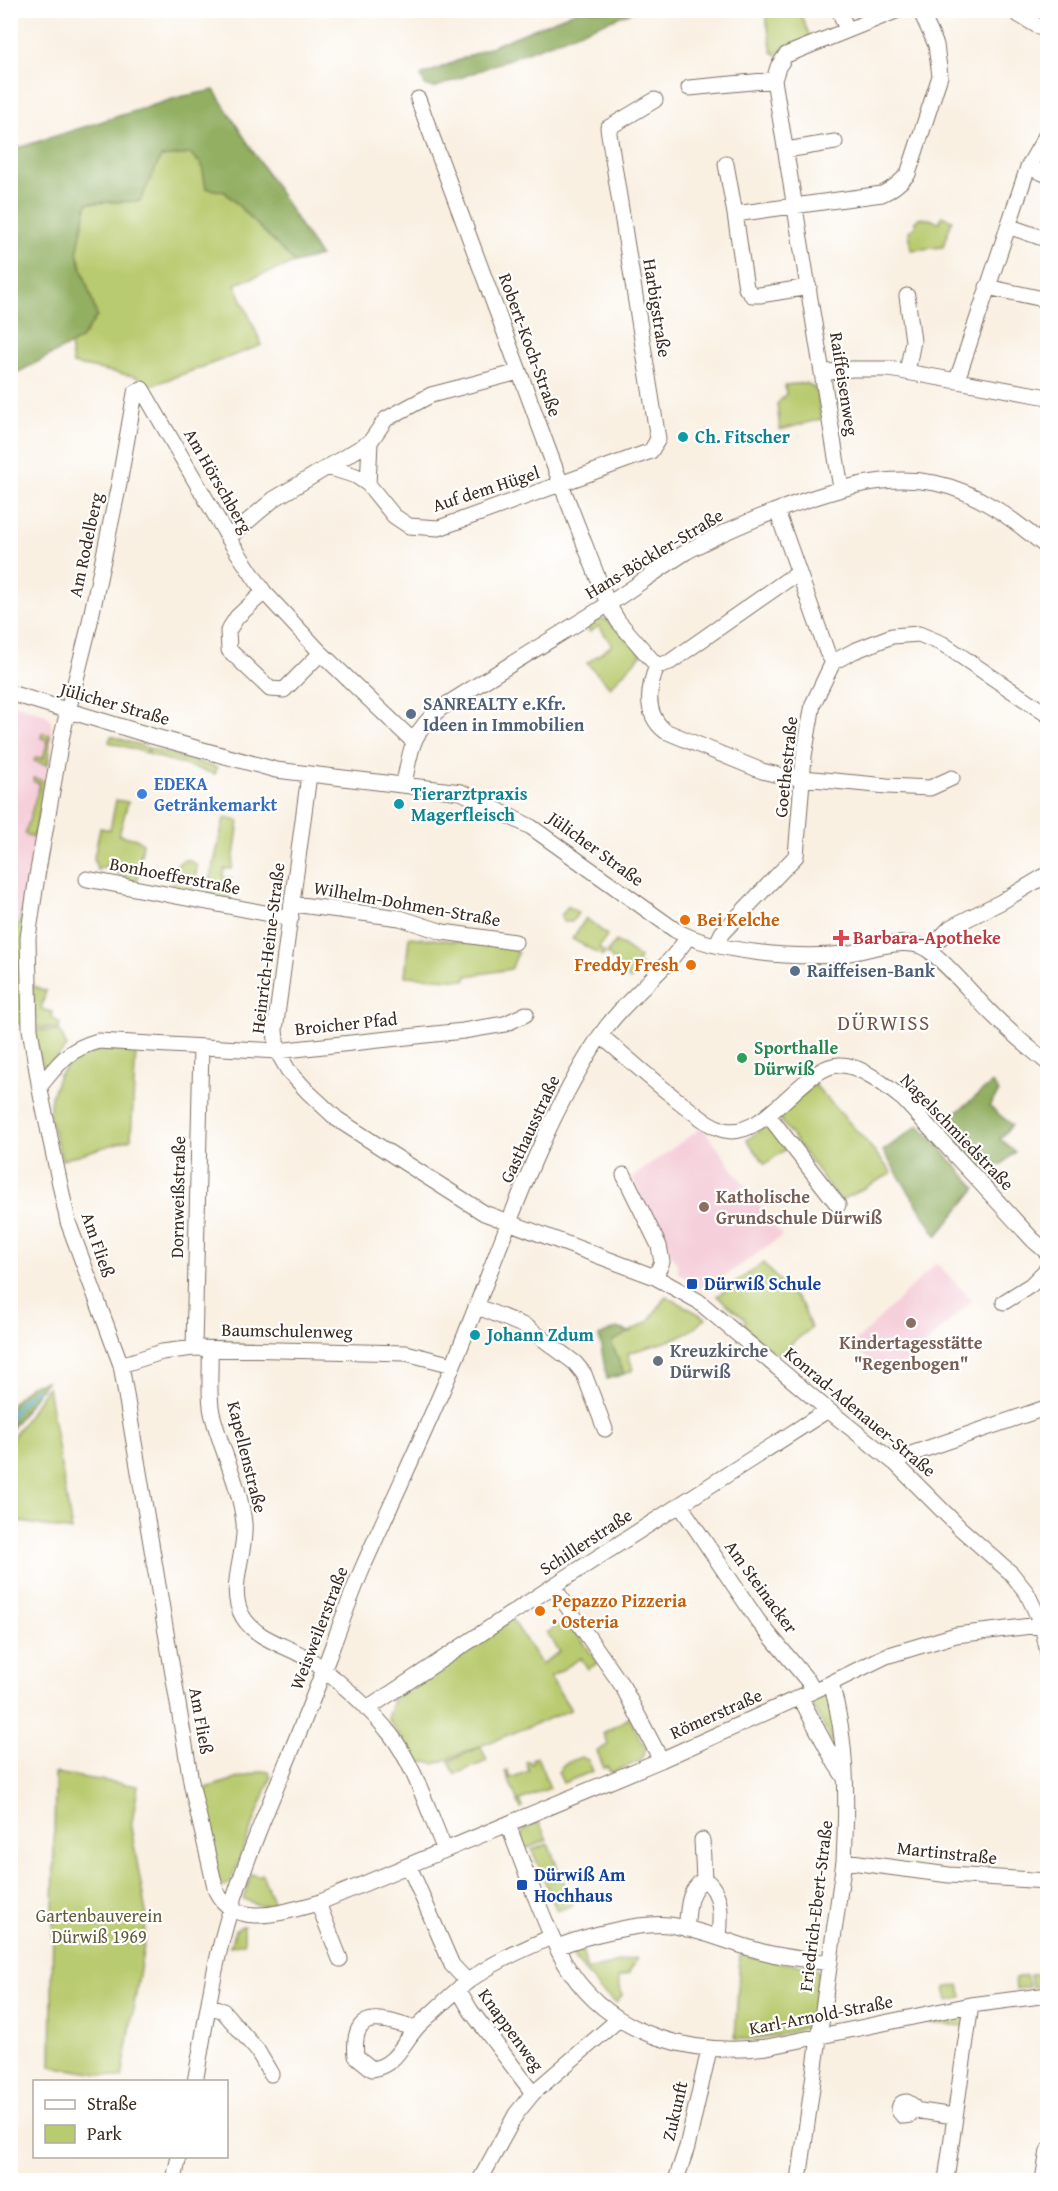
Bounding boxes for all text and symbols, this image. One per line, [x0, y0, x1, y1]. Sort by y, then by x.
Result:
street label: Harbigstraße [636, 257, 679, 359]
street label: Robert-Koch-Straße [492, 269, 569, 420]
street label: Raiffeisenweg [823, 330, 866, 438]
street label: Am Hörschberg [177, 423, 259, 538]
place label: Ch. Fitscher [695, 423, 791, 450]
marker: Ch. Fitscher [676, 430, 690, 444]
street label: Auf dem Hügel [429, 458, 543, 519]
street label: Am Rodelberg [61, 490, 110, 600]
street label: Hans-Böckler-Straße [579, 502, 728, 606]
street label: Jülicher Straße [55, 674, 173, 732]
place label: SANREALTY e.Kfr. Ideen in Immobilien [423, 690, 585, 738]
marker: SANREALTY e.Kfr. Ideen in Immobilien [404, 707, 418, 721]
street label: Goethestraße [767, 715, 804, 819]
place label: EDEKA Getränkemarkt [154, 770, 278, 818]
place label: Tierarztpraxis Magerfleisch [411, 780, 528, 828]
marker: EDEKA Getränkemarkt [135, 787, 149, 801]
marker: Tierarztpraxis Magerfleisch [392, 797, 406, 811]
street label: Jülicher Straße [541, 803, 650, 893]
street label: Bonhoefferstraße [107, 850, 243, 901]
street label: Heinrich-Heine-Straße [244, 861, 291, 1035]
street label: Wilhelm-Dohmen-Straße [311, 874, 503, 933]
place label: Bei Kelche [697, 906, 780, 933]
marker: Bei Kelche [678, 913, 692, 927]
place label: Barbara-Apotheke [853, 924, 1001, 951]
marker: Barbara-Apotheke [834, 931, 848, 945]
place label: Freddy Fresh [574, 951, 679, 978]
place label: Raiffeisen-Bank [807, 957, 936, 984]
marker: Freddy Fresh [684, 958, 698, 972]
marker: Raiffeisen-Bank [788, 964, 802, 978]
street label: Broicher Pfad [293, 1005, 399, 1042]
district label: DÜRWISS [837, 1007, 931, 1038]
place label: Sporthalle Dürwiß [754, 1034, 838, 1082]
marker: Sporthalle Dürwiß [735, 1051, 749, 1065]
street label: Nagelschmiedstraße [894, 1067, 1020, 1196]
street label: Gasthausstraße [493, 1070, 566, 1187]
street label: Dornweißstraße [163, 1136, 192, 1258]
place label: Katholische Grundschule Dürwiß [716, 1183, 882, 1231]
marker: Katholische Grundschule Dürwiß [697, 1200, 711, 1214]
street label: Am Fließ [75, 1209, 122, 1281]
place label: Dürwiß Schule [704, 1270, 822, 1297]
marker: Dürwiß Schule [685, 1277, 699, 1291]
street label: Baumschulenweg [221, 1316, 353, 1345]
marker: Kindertagesstätte "Regenbogen" [904, 1316, 918, 1330]
place label: Johann Zdum [484, 1321, 594, 1348]
marker: Johann Zdum [468, 1328, 482, 1342]
place label: Kindertagesstätte "Regenbogen" [839, 1329, 983, 1377]
place label: Kreuzkirche Dürwiß [670, 1337, 769, 1385]
street label: Konrad-Adenauer-Straße [779, 1340, 942, 1483]
marker: Kreuzkirche Dürwiß [651, 1354, 665, 1368]
street label: Kapellenstraße [221, 1398, 274, 1516]
street label: Schillerstraße [534, 1501, 637, 1582]
street label: Am Steinacker [718, 1535, 805, 1639]
street label: Weisweilerstraße [283, 1562, 354, 1694]
place label: Pepazzo Pizzeria • Osteria [552, 1587, 687, 1635]
marker: Pepazzo Pizzeria • Osteria [533, 1604, 547, 1618]
street label: Römerstraße [665, 1681, 766, 1746]
street label: Am Fließ [182, 1685, 221, 1756]
street label: Friedrich-Ebert-Straße [792, 1819, 839, 1993]
street label: Martinstraße [896, 1834, 998, 1871]
place label: Dürwiß Am Hochhaus [534, 1861, 626, 1909]
marker: Dürwiß Am Hochhaus [515, 1878, 529, 1892]
park label: Gartenbauverein Dürwiß 1969 [36, 1902, 162, 1950]
street label: Knappenweg [472, 1983, 551, 2077]
street label: Karl-Arnold-Straße [747, 1987, 895, 2042]
street label: Zukunft [655, 2078, 695, 2143]
legend [33, 2080, 228, 2158]
text: Straße [87, 2090, 137, 2117]
text: Park [87, 2120, 123, 2147]

